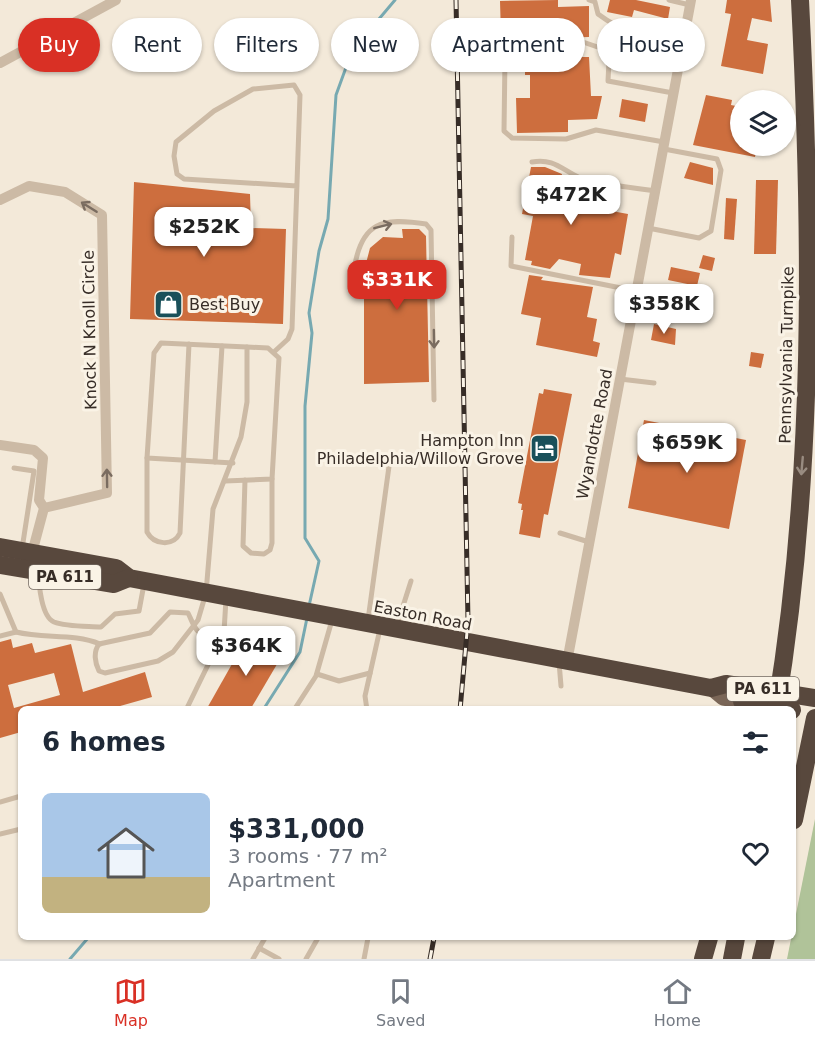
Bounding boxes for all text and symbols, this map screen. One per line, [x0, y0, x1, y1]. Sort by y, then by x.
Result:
chip: Buy [18, 18, 100, 72]
chip: Rent [112, 18, 202, 72]
chip: Filters [214, 18, 319, 72]
chip: New [331, 18, 419, 72]
chip: Apartment [431, 18, 585, 72]
chip: House [597, 18, 705, 72]
map controls [730, 90, 796, 156]
button: layers [730, 90, 796, 156]
pin: $472K [529, 175, 613, 226]
text: $472K [535, 182, 607, 206]
one-way arrow [81, 200, 98, 212]
pin: $252K [162, 207, 246, 258]
text: $252K [168, 214, 240, 238]
one-way arrow [373, 219, 392, 231]
street label: Knock N Knoll Circle [79, 250, 100, 410]
pin: $331K [355, 260, 439, 311]
street label: Pennsylvania Turnpike [775, 266, 798, 444]
text: $331K [361, 267, 433, 291]
pin: $358K [622, 284, 706, 335]
shop icon: Best Buy [152, 288, 184, 320]
text: $358K [628, 291, 700, 315]
place label: Best Buy [189, 295, 260, 314]
one-way arrow [428, 328, 439, 348]
street label: Wyandotte Road [573, 367, 616, 501]
pin: $659K [645, 423, 729, 474]
text: $659K [651, 430, 723, 454]
place label: Hampton Inn Philadelphia/Willow Grove [317, 431, 524, 468]
hotel icon: Hampton Inn Philadelphia/Willow Grove [529, 433, 561, 465]
one-way arrow [796, 455, 807, 475]
one-way arrow [101, 469, 112, 489]
road number: PA 611 [29, 565, 101, 589]
street label: Easton Road [372, 597, 474, 634]
pin: $364K [204, 626, 288, 677]
text: $364K [210, 633, 282, 657]
road number: PA 611 [727, 677, 799, 701]
icon: filters [739, 726, 772, 759]
text: 6 homes [42, 727, 166, 757]
text: $331,000 [228, 814, 365, 844]
icon: home [90, 817, 162, 889]
icon: heart [739, 837, 772, 870]
text: 3 rooms · 77 m² [228, 844, 388, 868]
text: Apartment [228, 868, 335, 892]
tab: Map [114, 975, 148, 1030]
tab: Saved [376, 975, 425, 1030]
tab: Home [654, 975, 701, 1030]

